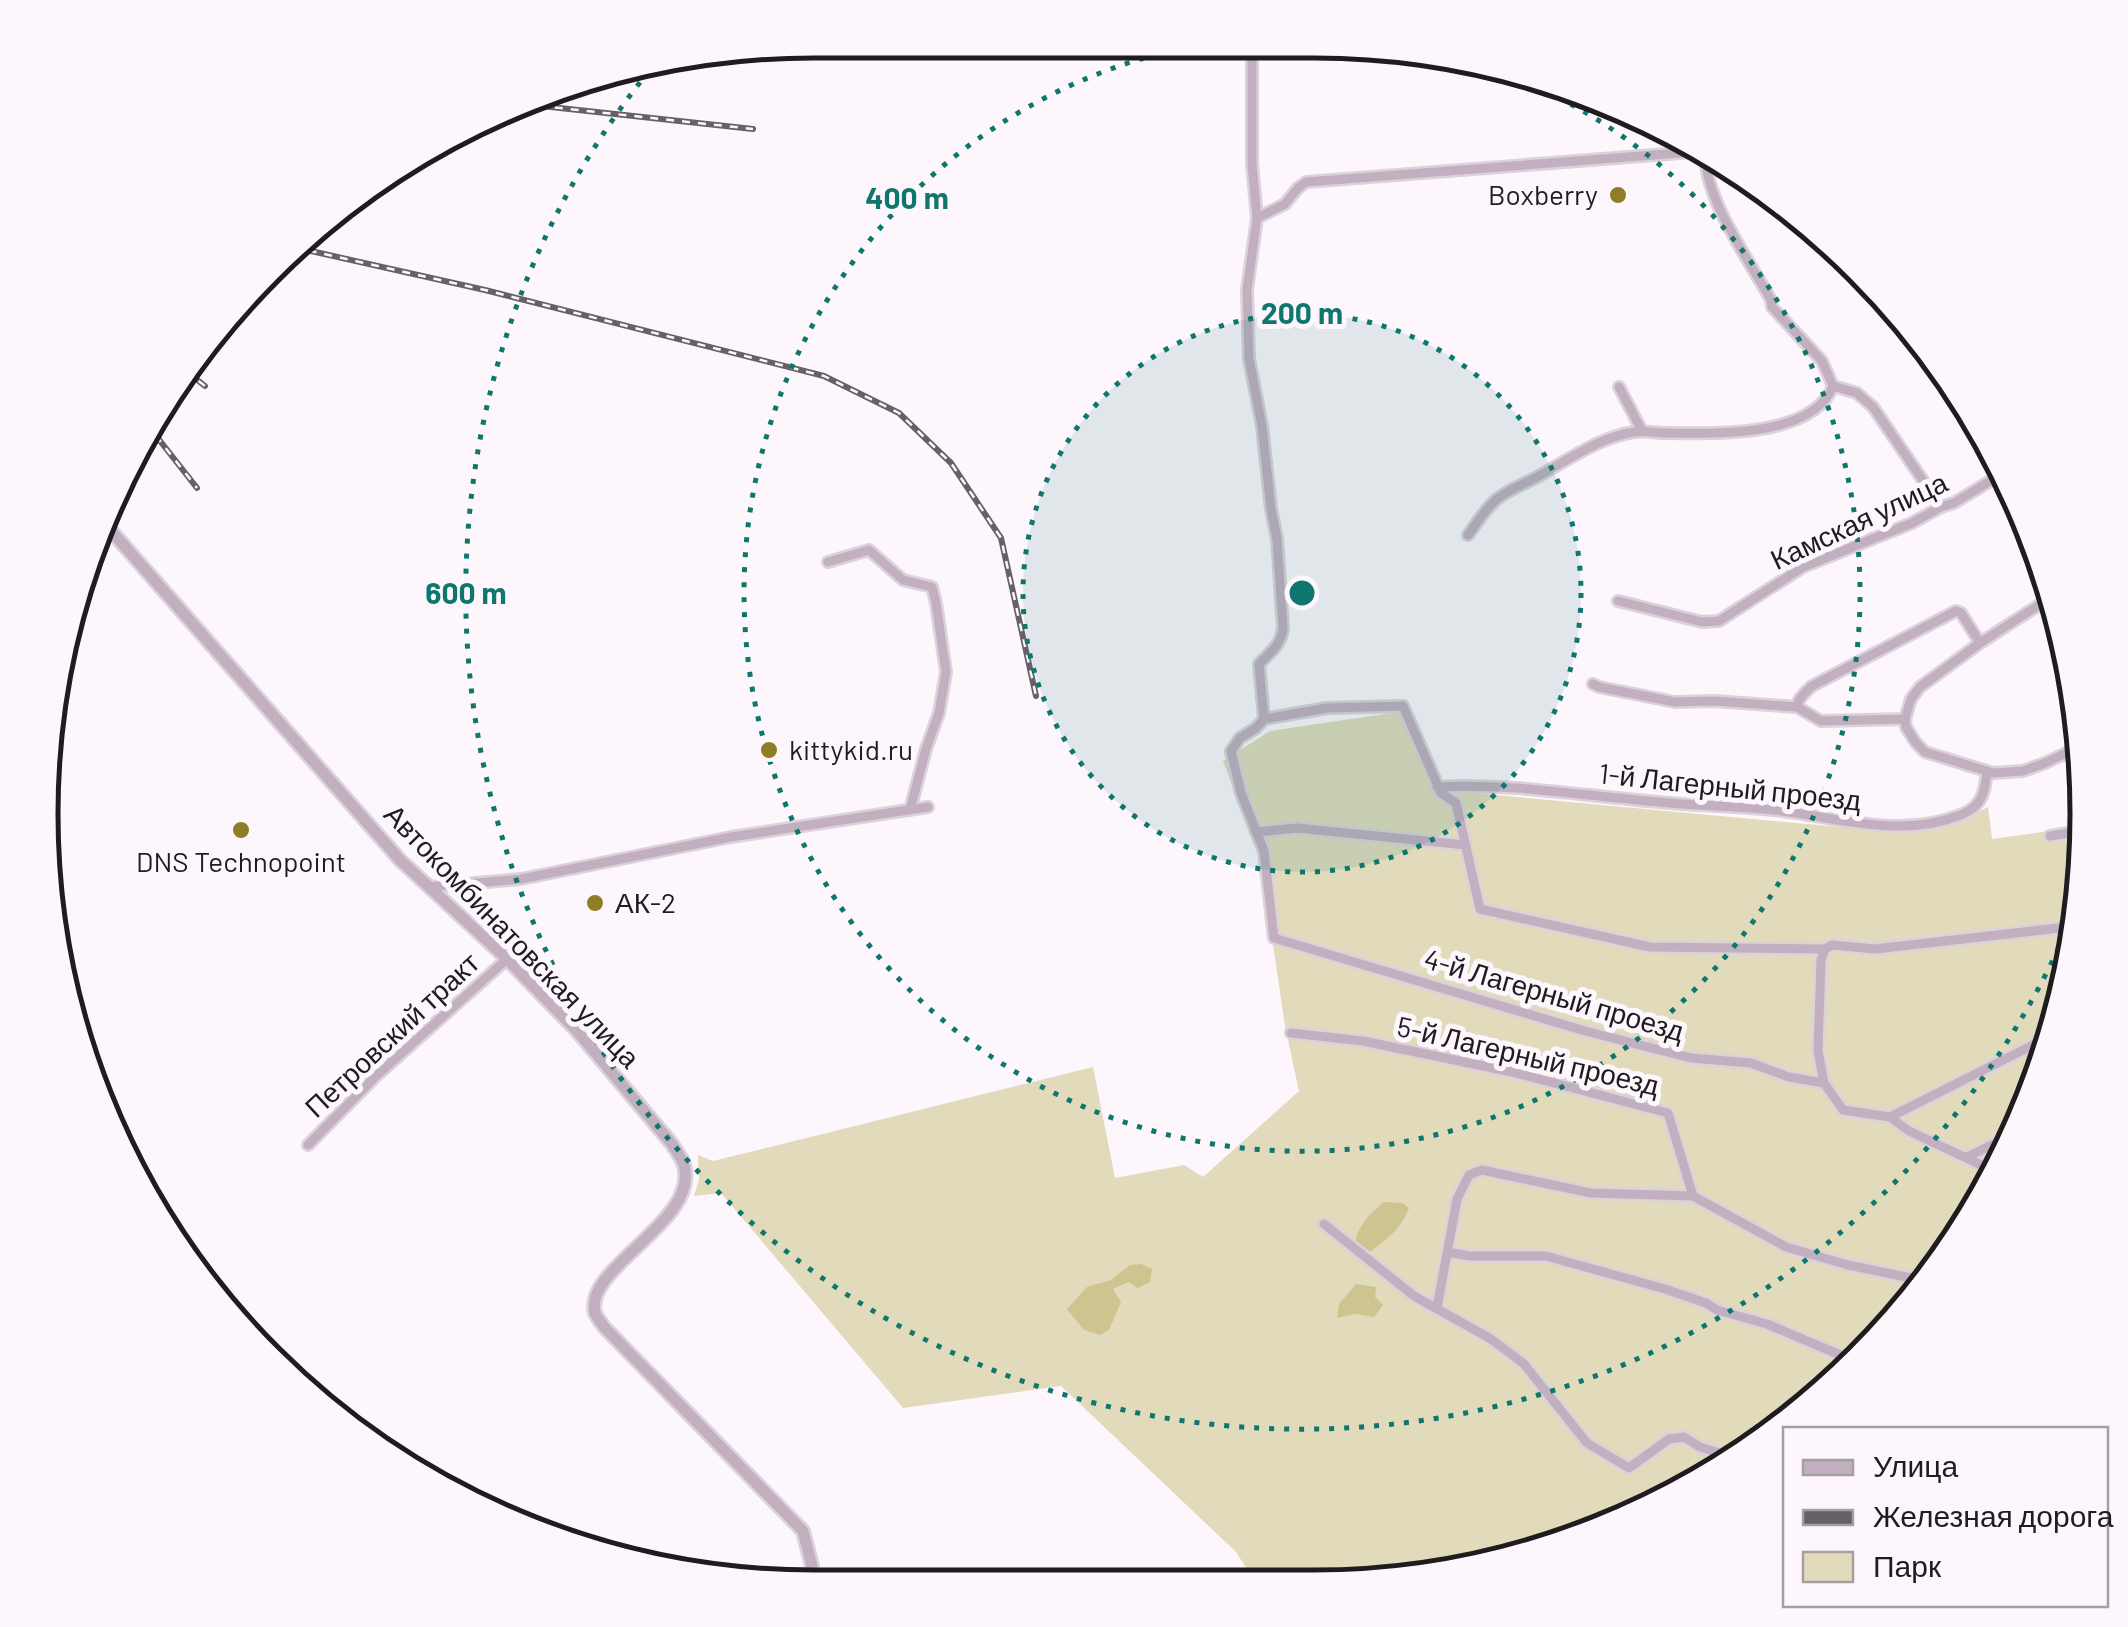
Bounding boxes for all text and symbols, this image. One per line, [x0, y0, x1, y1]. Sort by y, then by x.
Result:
place label: Boxberry [1488, 177, 1598, 211]
text: 400 m [865, 179, 949, 215]
marker: Boxberry [1607, 184, 1629, 206]
text: 200 m [1261, 294, 1343, 330]
street label: Камская улица [1765, 464, 1953, 576]
text: 600 m [425, 574, 507, 610]
centre of rings [1284, 575, 1320, 611]
place label: kittykid.ru [789, 732, 913, 766]
marker: kittykid.ru [758, 739, 780, 761]
street label: 1-й Лагерный проезд [1597, 755, 1863, 817]
street label: Автокомбинатовская улица [378, 797, 648, 1074]
marker: DNS Technopoint [230, 819, 252, 841]
place label: DNS Technopoint [136, 844, 346, 878]
place label: АК-2 [615, 885, 676, 919]
marker: АК-2 [584, 892, 606, 914]
street label: 4-й Лагерный проезд [1420, 941, 1688, 1047]
street label: Петровский тракт [297, 945, 486, 1124]
street label: 5-й Лагерный проезд [1394, 1008, 1663, 1102]
legend [1783, 1427, 2108, 1607]
text: Улица [1873, 1447, 1958, 1483]
text: Железная дорога [1873, 1497, 2114, 1533]
text: Парк [1873, 1547, 1942, 1583]

